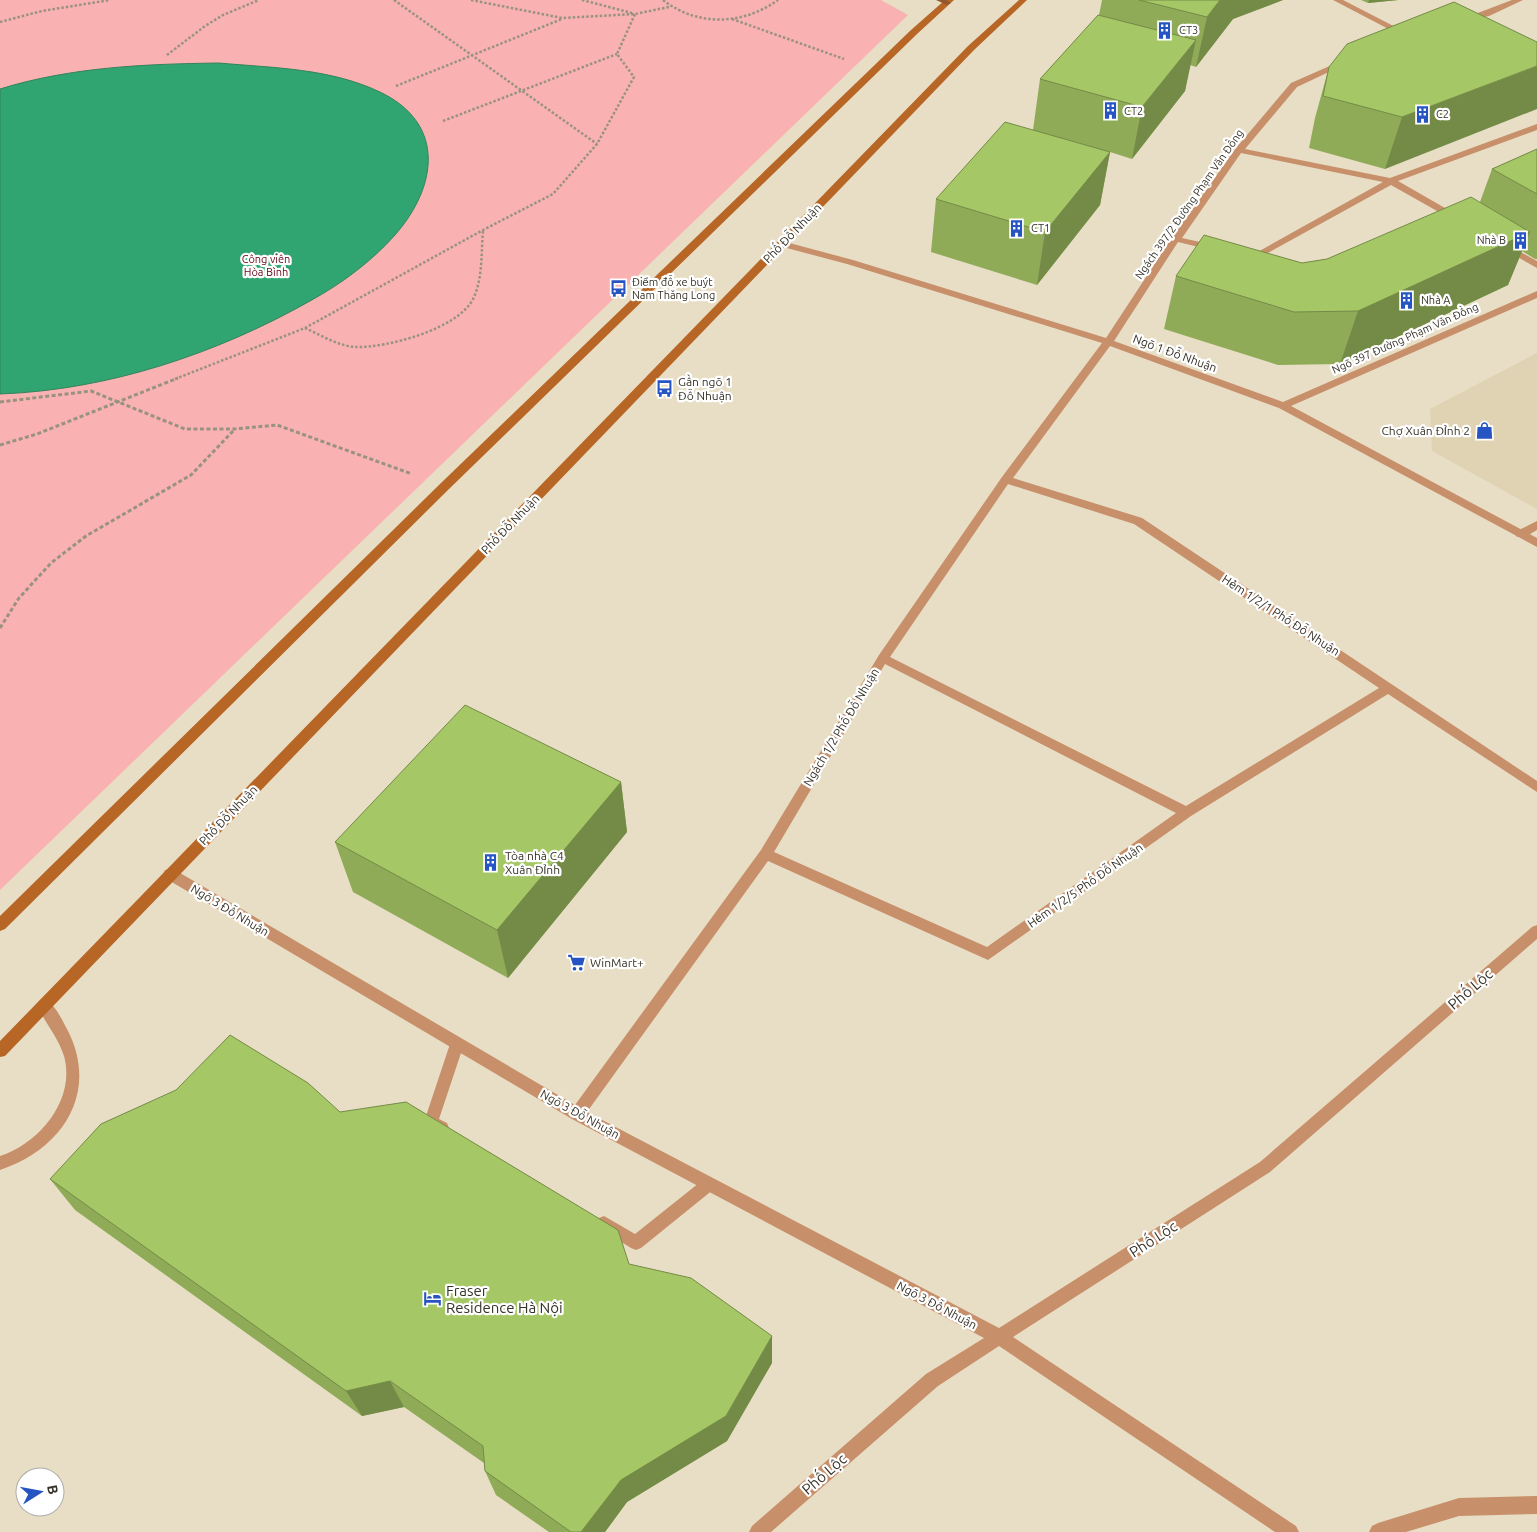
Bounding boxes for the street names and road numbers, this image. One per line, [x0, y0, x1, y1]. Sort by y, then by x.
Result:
street label: Ngách 397/2 Đường Phạm Văn Đồng [1131, 126, 1246, 282]
street label: Phố Đỗ Nhuận [760, 200, 824, 266]
street label: Ngõ 397 Đường Phạm Văn Đồng [1329, 299, 1480, 377]
street label: Ngõ 1 Đỗ Nhuận [1131, 332, 1219, 375]
street label: Phố Đỗ Nhuận [478, 491, 542, 557]
street label: Hẻm 1/2/1 Phố Đỗ Nhuận [1219, 571, 1343, 659]
street label: Ngách 1/2 Phố Đỗ Nhuận [800, 665, 882, 789]
street label: Phố Đỗ Nhuận [196, 782, 260, 848]
street label: Hẻm 1/2/5 Phố Đỗ Nhuận [1024, 839, 1146, 931]
street label: Ngõ 3 Đỗ Nhuận [188, 882, 271, 939]
street label: Phố Lộc [1443, 964, 1496, 1013]
street label: Ngõ 3 Đỗ Nhuận [538, 1087, 622, 1142]
street label: Phố Lộc [1125, 1216, 1180, 1261]
street label: Ngõ 3 Đỗ Nhuận [894, 1278, 979, 1332]
street label: Phố Lộc [797, 1449, 850, 1498]

